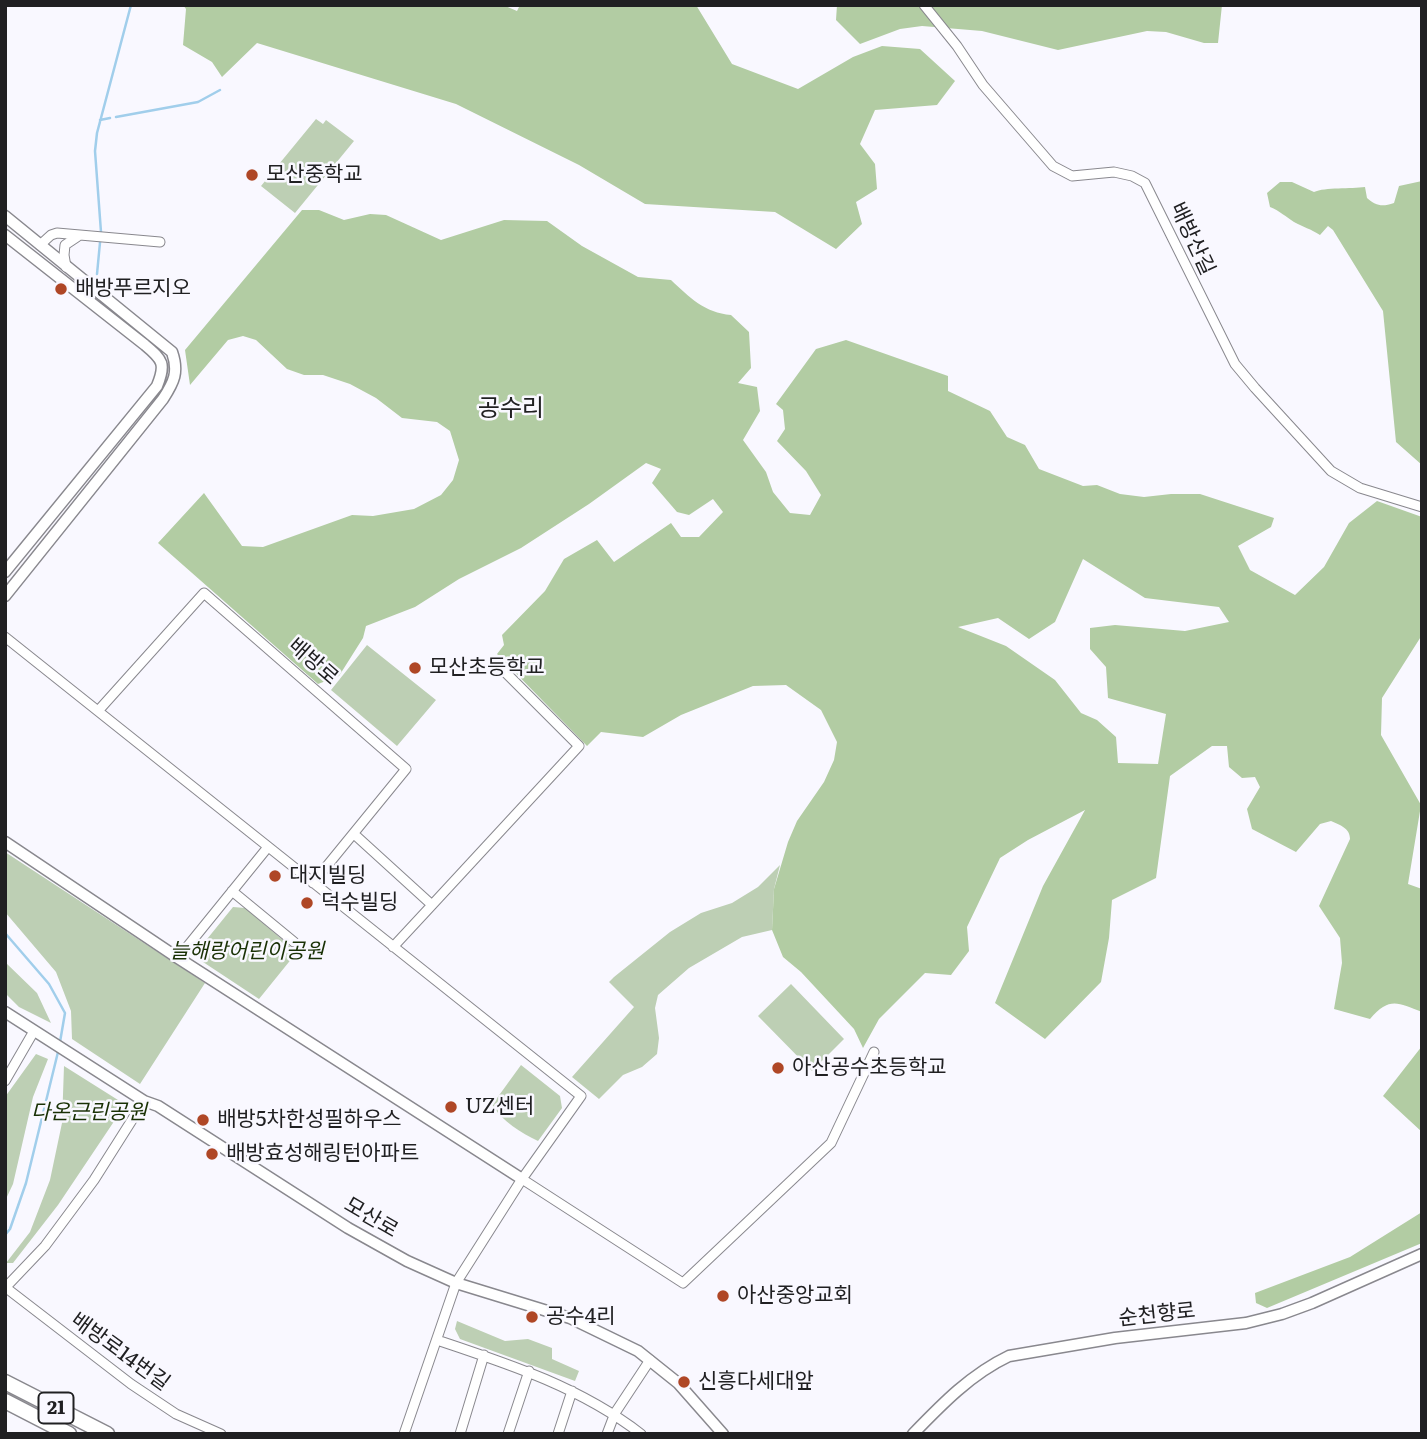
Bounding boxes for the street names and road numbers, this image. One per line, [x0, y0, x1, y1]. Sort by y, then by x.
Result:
street label: 배방산길 [1164, 199, 1220, 279]
street label: 배방로 [283, 633, 343, 691]
street label: 모산로 [340, 1193, 402, 1243]
street label: 순천향로 [1117, 1298, 1197, 1332]
street label: 배방로14번길 [66, 1308, 174, 1396]
road number: 21 [38, 1392, 74, 1424]

